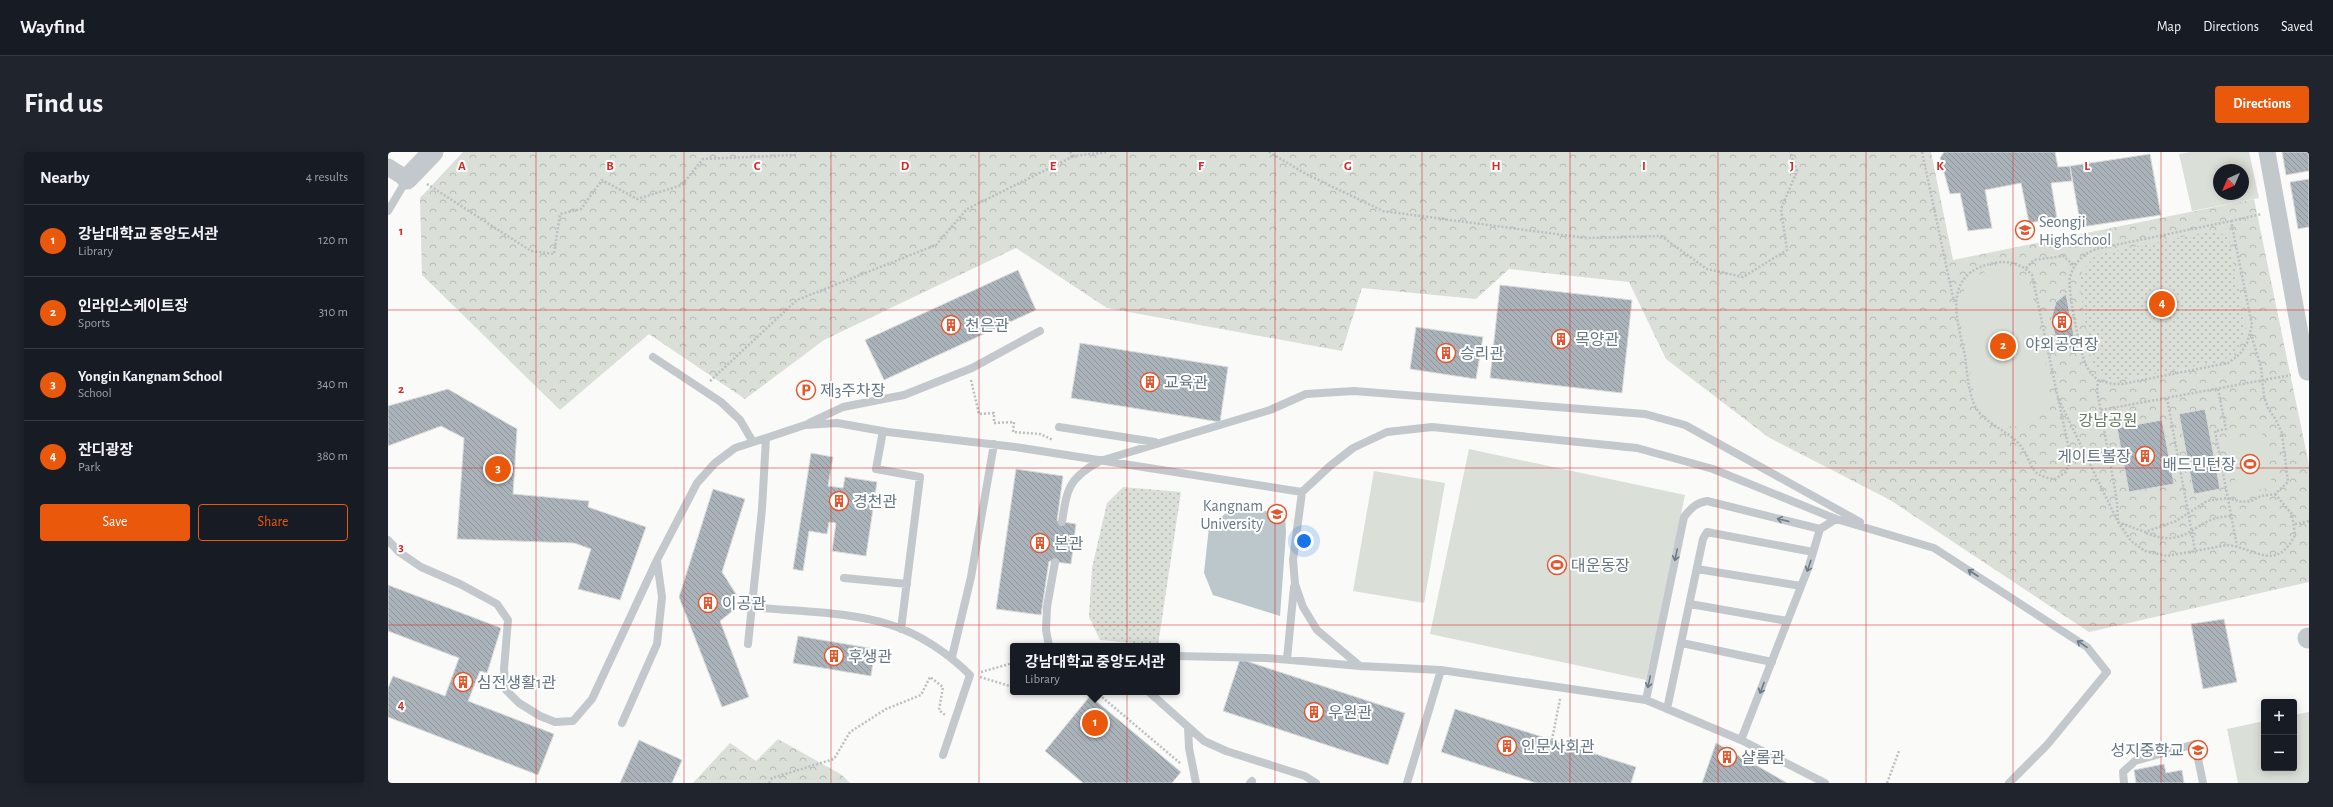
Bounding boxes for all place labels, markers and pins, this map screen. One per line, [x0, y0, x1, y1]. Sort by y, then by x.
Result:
place label: Seongji HighSchool [2039, 214, 2111, 248]
school or university icon: Seongji HighSchool [2014, 219, 2036, 241]
pin: 4 [2149, 289, 2175, 319]
building icon: 야외공연장 [2051, 311, 2073, 333]
building icon: 천은관 [940, 314, 962, 336]
place label: 천은관 [965, 317, 1009, 334]
building icon: 목양관 [1550, 328, 1572, 350]
pin: 2 [1990, 331, 2016, 361]
place label: 목양관 [1575, 332, 1619, 348]
place label: 야외공연장 [2025, 337, 2099, 353]
building icon: 승리관 [1435, 342, 1457, 364]
place label: 승리관 [1460, 346, 1504, 362]
building icon: 교육관 [1139, 371, 1161, 393]
place label: 교육관 [1164, 375, 1208, 391]
parking icon: 제3주차장 [795, 379, 817, 401]
place label: 제3주차장 [820, 383, 886, 399]
building icon: 게이트볼장 [2134, 445, 2156, 467]
place label: 게이트볼장 [2057, 449, 2131, 465]
sports icon: 배드민턴장 [2239, 453, 2261, 475]
pin: 3 [485, 454, 511, 484]
place label: 배드민턴장 [2162, 457, 2236, 473]
building icon: 경천관 [828, 490, 850, 512]
place label: 경천관 [853, 493, 897, 510]
place label: Kangnam University [1200, 498, 1263, 533]
school or university icon: Kangnam University [1266, 503, 1288, 525]
building icon: 본관 [1029, 532, 1051, 554]
place label: 본관 [1054, 536, 1084, 552]
sports icon: 대운동장 [1546, 554, 1568, 576]
place label: 대운동장 [1571, 558, 1630, 574]
building icon: 이공관 [697, 592, 719, 614]
place label: 이공관 [722, 596, 766, 612]
building icon: 후생관 [823, 645, 845, 667]
place label: 후생관 [848, 649, 892, 665]
building icon: 심전생활1관 [452, 671, 474, 693]
place label: 심전생활1관 [477, 675, 556, 691]
building icon: 우원관 [1303, 701, 1325, 723]
place label: 우원관 [1328, 705, 1372, 721]
pin: 1 [1082, 708, 1108, 738]
building icon: 인문사회관 [1496, 735, 1518, 757]
place label: 인문사회관 [1521, 739, 1595, 755]
school or university icon: 성지중학교 [2187, 739, 2209, 761]
place label: 성지중학교 [2110, 742, 2184, 759]
building icon: 샬롬관 [1716, 746, 1738, 768]
place label: 샬롬관 [1741, 750, 1785, 766]

